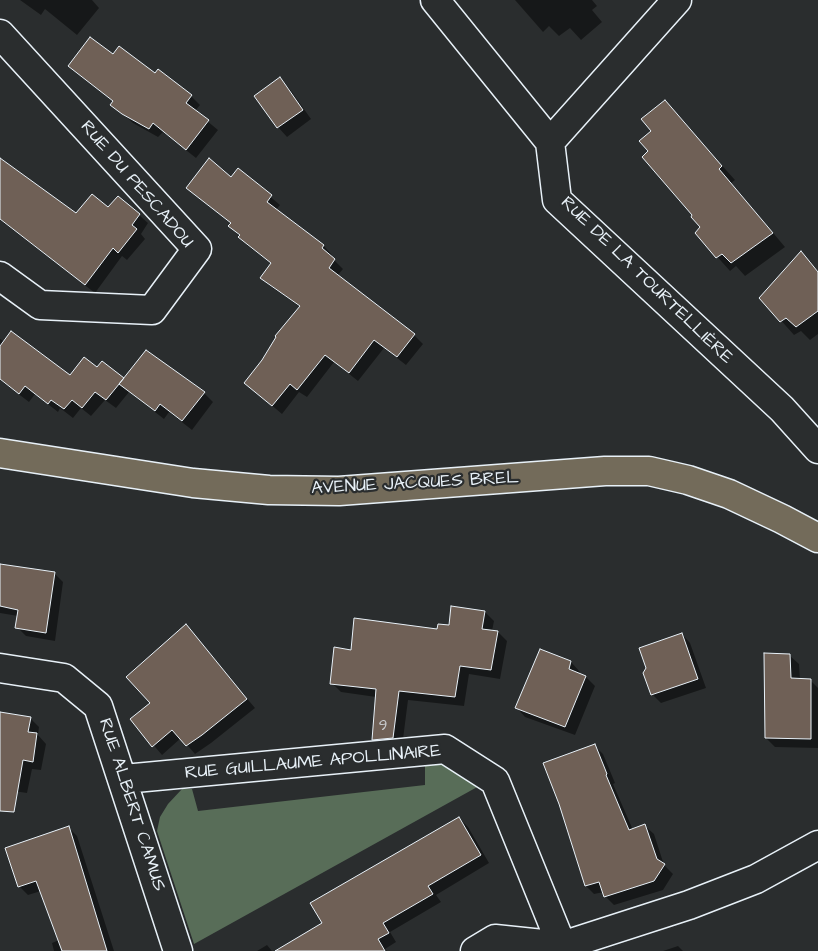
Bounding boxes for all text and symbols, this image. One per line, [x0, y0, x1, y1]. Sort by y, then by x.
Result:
street label: RUE DU PESCADOU [75, 117, 197, 253]
street label: RUE DE LA TOURTELLIÈRE [555, 193, 737, 369]
street label: AVENUE JACQUES BREL [311, 468, 519, 500]
street label: RUE ALBERT CAMUS [93, 716, 169, 894]
house number: 9 [379, 718, 387, 736]
street label: RUE GUILLAUME APOLLINAIRE [184, 741, 442, 785]

